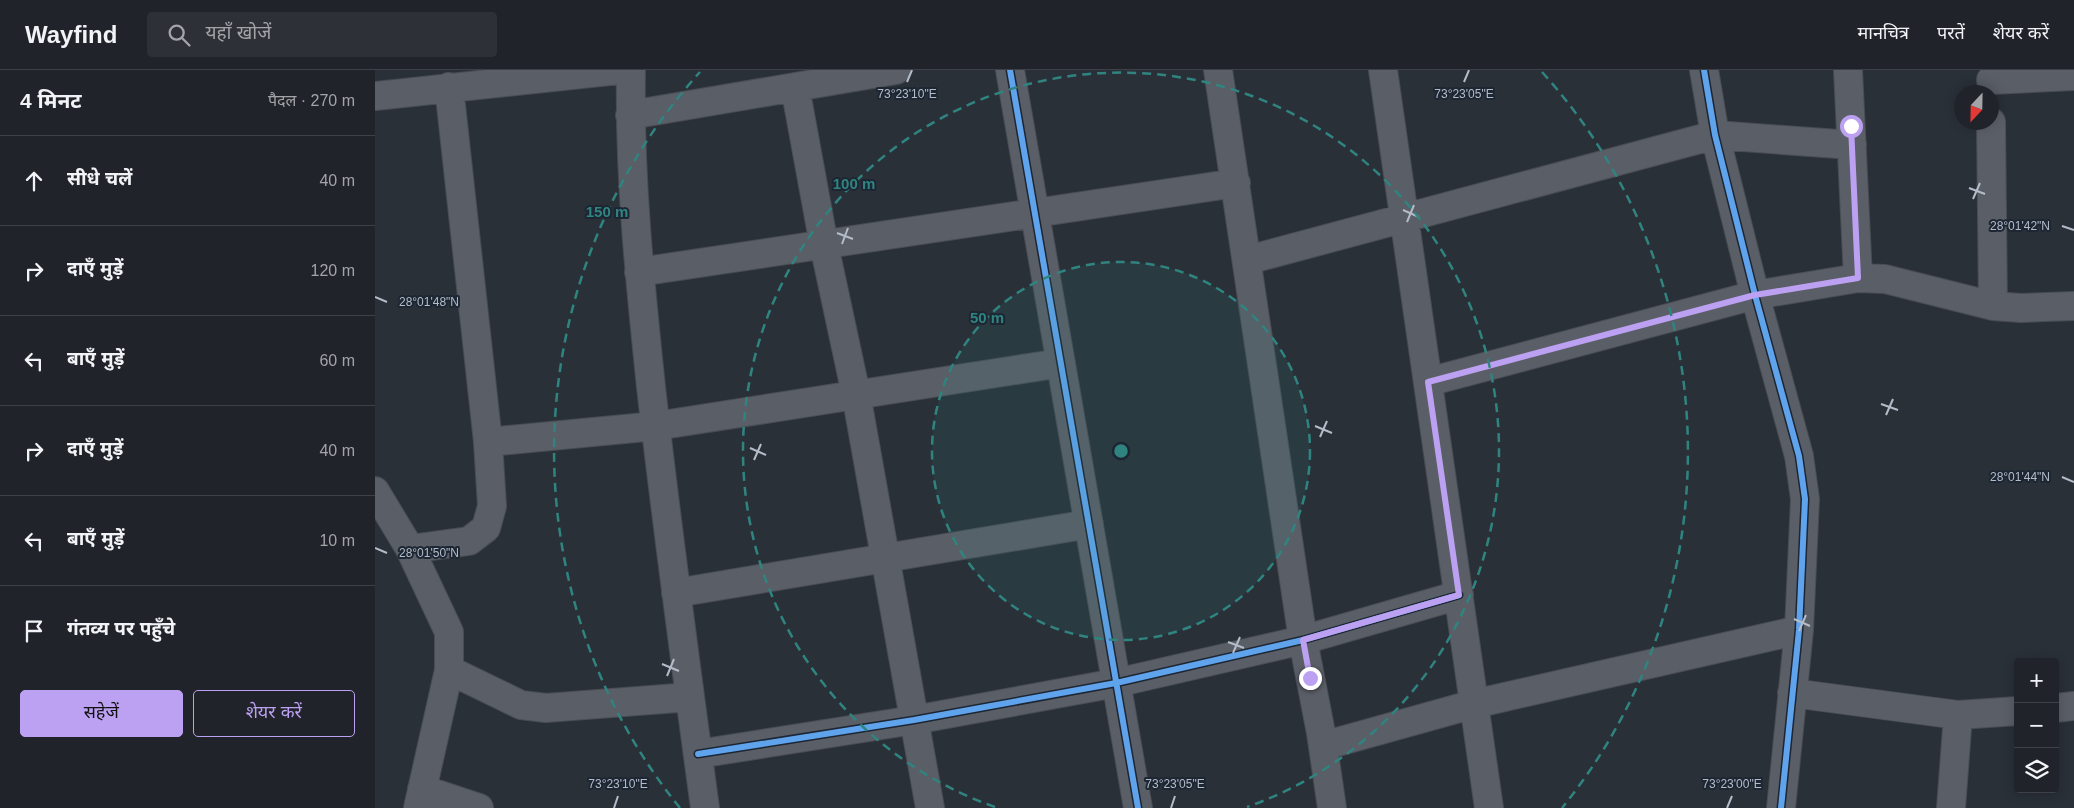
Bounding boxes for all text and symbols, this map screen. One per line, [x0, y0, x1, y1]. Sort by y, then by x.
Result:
search box [147, 12, 497, 57]
text: Wayfind [25, 21, 117, 48]
icon: search [165, 21, 193, 49]
text: यहाँ खोजें [205, 22, 271, 43]
text: मानचित्र [1857, 23, 1909, 43]
text: परतें [1937, 23, 1965, 43]
text: शेयर करें [1993, 23, 2049, 43]
north arrow [1954, 85, 1999, 130]
text: 73°23'10"E [877, 87, 937, 101]
text: 73°23'05"E [1434, 87, 1494, 101]
text: 4 मिनट [20, 89, 82, 112]
text: पैदल · 270 m [268, 92, 355, 109]
route start [1840, 115, 1863, 138]
icon: ahead [20, 167, 48, 195]
text: सीधे चलें [67, 168, 132, 189]
text: 40 m [319, 172, 355, 189]
text: 100 m [833, 175, 875, 192]
text: 150 m [586, 203, 628, 220]
text: 28°01'42"N [1990, 219, 2050, 233]
icon: right [20, 257, 48, 285]
text: दाएँ मुड़ें [67, 258, 123, 279]
text: 120 m [311, 262, 355, 279]
text: 28°01'48"N [399, 295, 459, 309]
text: 50 m [970, 309, 1004, 326]
icon: left [20, 347, 48, 375]
text: बाएँ मुड़ें [67, 348, 124, 369]
text: 60 m [319, 352, 355, 369]
icon: right [20, 437, 48, 465]
text: दाएँ मुड़ें [67, 438, 123, 459]
text: 40 m [319, 442, 355, 459]
centre of rings [1112, 442, 1130, 460]
text: 28°01'44"N [1990, 470, 2050, 484]
icon: left [20, 527, 48, 555]
text: बाएँ मुड़ें [67, 528, 124, 549]
text: 10 m [319, 532, 355, 549]
text: 28°01'50"N [399, 546, 459, 560]
icon: arrive [20, 617, 48, 645]
text: गंतव्य पर पहुँचे [67, 618, 175, 639]
map controls [2014, 658, 2059, 793]
button: + [2014, 658, 2059, 703]
route end [1299, 667, 1322, 690]
button: सहेजें [20, 690, 183, 737]
button: शेयर करें [193, 690, 355, 737]
button: − [2014, 703, 2059, 748]
button: layers [2014, 748, 2059, 793]
text: 73°23'10"E [588, 777, 648, 791]
text: 73°23'05"E [1145, 777, 1205, 791]
text: 73°23'00"E [1702, 777, 1762, 791]

